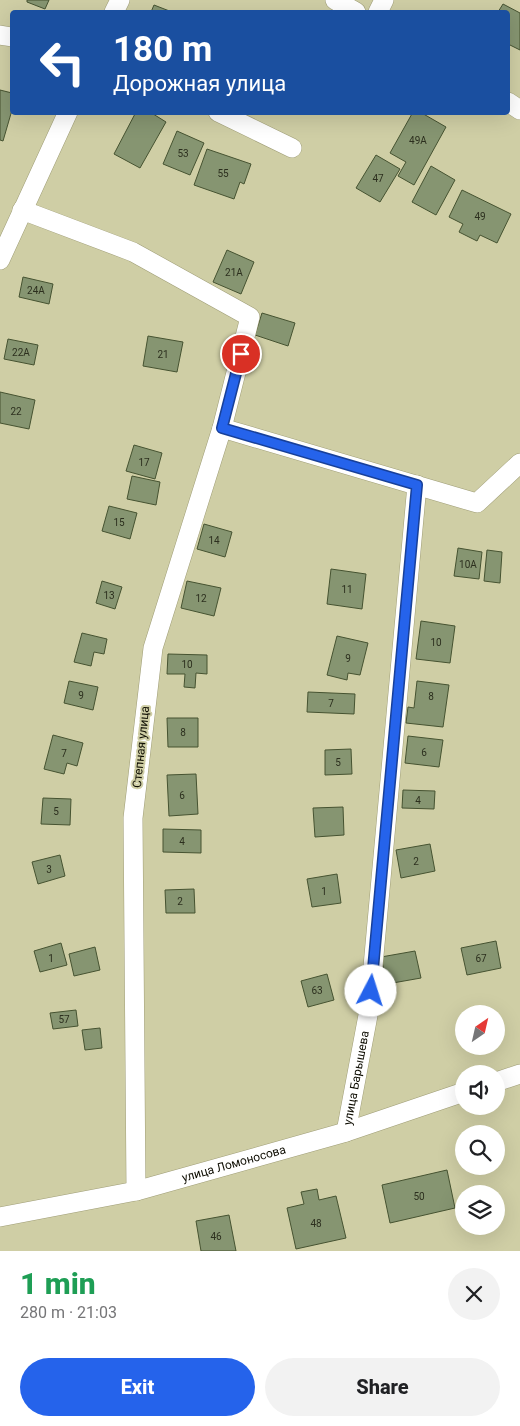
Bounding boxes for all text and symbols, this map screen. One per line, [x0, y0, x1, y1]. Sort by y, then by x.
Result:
text: 180 m [113, 29, 212, 70]
icon: left [30, 30, 95, 95]
text: Дорожная улица [113, 71, 286, 96]
house number: 49А [409, 135, 427, 146]
house number: 53 [177, 148, 189, 159]
house number: 55 [217, 168, 229, 179]
house number: 47 [372, 173, 384, 184]
house number: 49 [474, 211, 486, 222]
house number: 21А [225, 267, 243, 278]
house number: 24А [27, 285, 45, 296]
pin [220, 333, 262, 375]
icon: arrive [227, 340, 255, 368]
house number: 22А [12, 347, 30, 358]
house number: 21 [157, 349, 169, 360]
house number: 22 [10, 406, 22, 417]
house number: 17 [138, 457, 150, 468]
house number: 15 [113, 517, 125, 528]
house number: 14 [208, 535, 220, 546]
house number: 10А [459, 559, 477, 570]
house number: 11 [341, 584, 353, 595]
house number: 13 [103, 590, 115, 601]
house number: 12 [195, 593, 207, 604]
house number: 10 [430, 637, 442, 648]
house number: 9 [345, 653, 351, 664]
house number: 10 [181, 659, 193, 670]
house number: 9 [78, 690, 84, 701]
house number: 8 [428, 691, 434, 702]
house number: 7 [328, 698, 334, 709]
street label: Степная улица [130, 705, 152, 789]
house number: 8 [180, 727, 186, 738]
house number: 6 [421, 747, 427, 758]
house number: 7 [61, 748, 67, 759]
house number: 5 [335, 757, 341, 768]
house number: 6 [179, 790, 185, 801]
house number: 4 [415, 795, 421, 806]
house number: 5 [53, 806, 59, 817]
house number: 4 [179, 836, 185, 847]
house number: 2 [413, 856, 419, 867]
house number: 3 [46, 864, 52, 875]
house number: 1 [321, 886, 327, 897]
house number: 2 [177, 896, 183, 907]
house number: 1 [48, 953, 54, 964]
house number: 67 [475, 953, 487, 964]
position arrow [344, 964, 396, 1016]
house number: 63 [311, 985, 323, 996]
north arrow [455, 1005, 505, 1055]
map controls [455, 1005, 505, 1235]
house number: 57 [58, 1014, 70, 1025]
street label: улица Барышева [340, 1030, 372, 1126]
button: sound [455, 1065, 505, 1115]
button: search [455, 1125, 505, 1175]
street label: улица Ломоносова [180, 1142, 287, 1185]
button: layers [455, 1185, 505, 1235]
house number: 50 [413, 1191, 425, 1202]
house number: 48 [310, 1218, 322, 1229]
house number: 46 [210, 1231, 222, 1242]
text: 1 min [20, 1266, 96, 1301]
button: close [448, 1268, 500, 1320]
text: 280 m · 21:03 [20, 1303, 117, 1322]
button: Exit [20, 1358, 255, 1416]
button: Share [265, 1358, 500, 1416]

